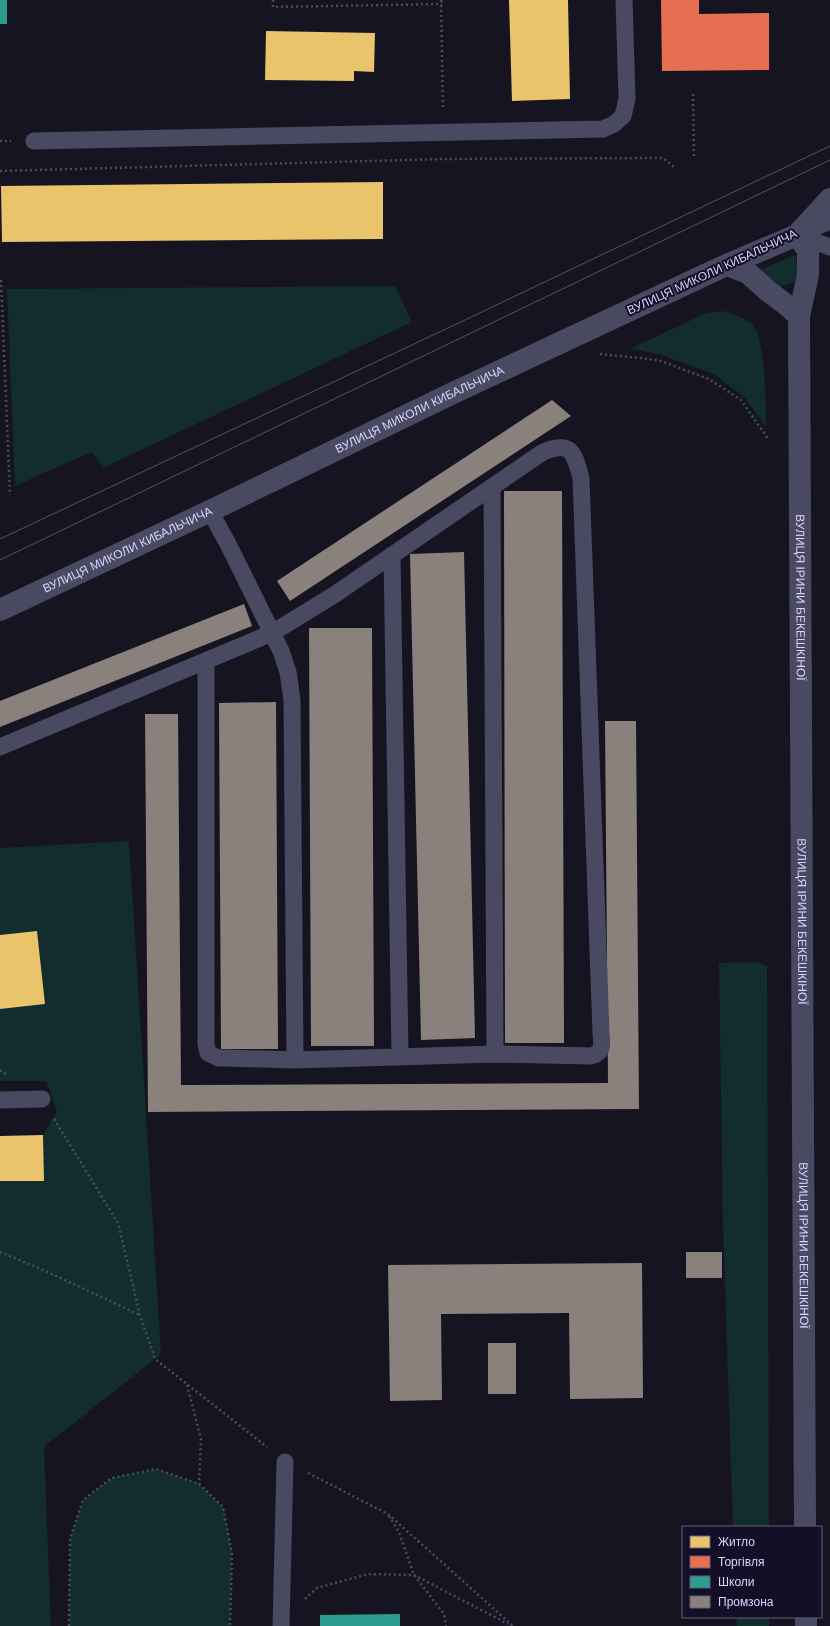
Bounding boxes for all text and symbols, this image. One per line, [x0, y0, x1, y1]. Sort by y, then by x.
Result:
street label: ВУЛИЦЯ МИКОЛИ КИБАЛЬЧИЧА [625, 226, 799, 318]
street label: ВУЛИЦЯ МИКОЛИ КИБАЛЬЧИЧА [333, 363, 506, 456]
street label: ВУЛИЦЯ МИКОЛИ КИБАЛЬЧИЧА [41, 504, 215, 596]
street label: ВУЛИЦЯ ІРИНИ БЕКЕШКІНОЇ [793, 514, 808, 681]
street label: ВУЛИЦЯ ІРИНИ БЕКЕШКІНОЇ [795, 838, 809, 1005]
street label: ВУЛИЦЯ ІРИНИ БЕКЕШКІНОЇ [796, 1162, 811, 1329]
legend [682, 1526, 822, 1618]
text: Житло [718, 1535, 755, 1549]
text: Торгівля [718, 1555, 764, 1569]
text: Школи [718, 1575, 755, 1589]
text: Промзона [718, 1595, 774, 1609]

